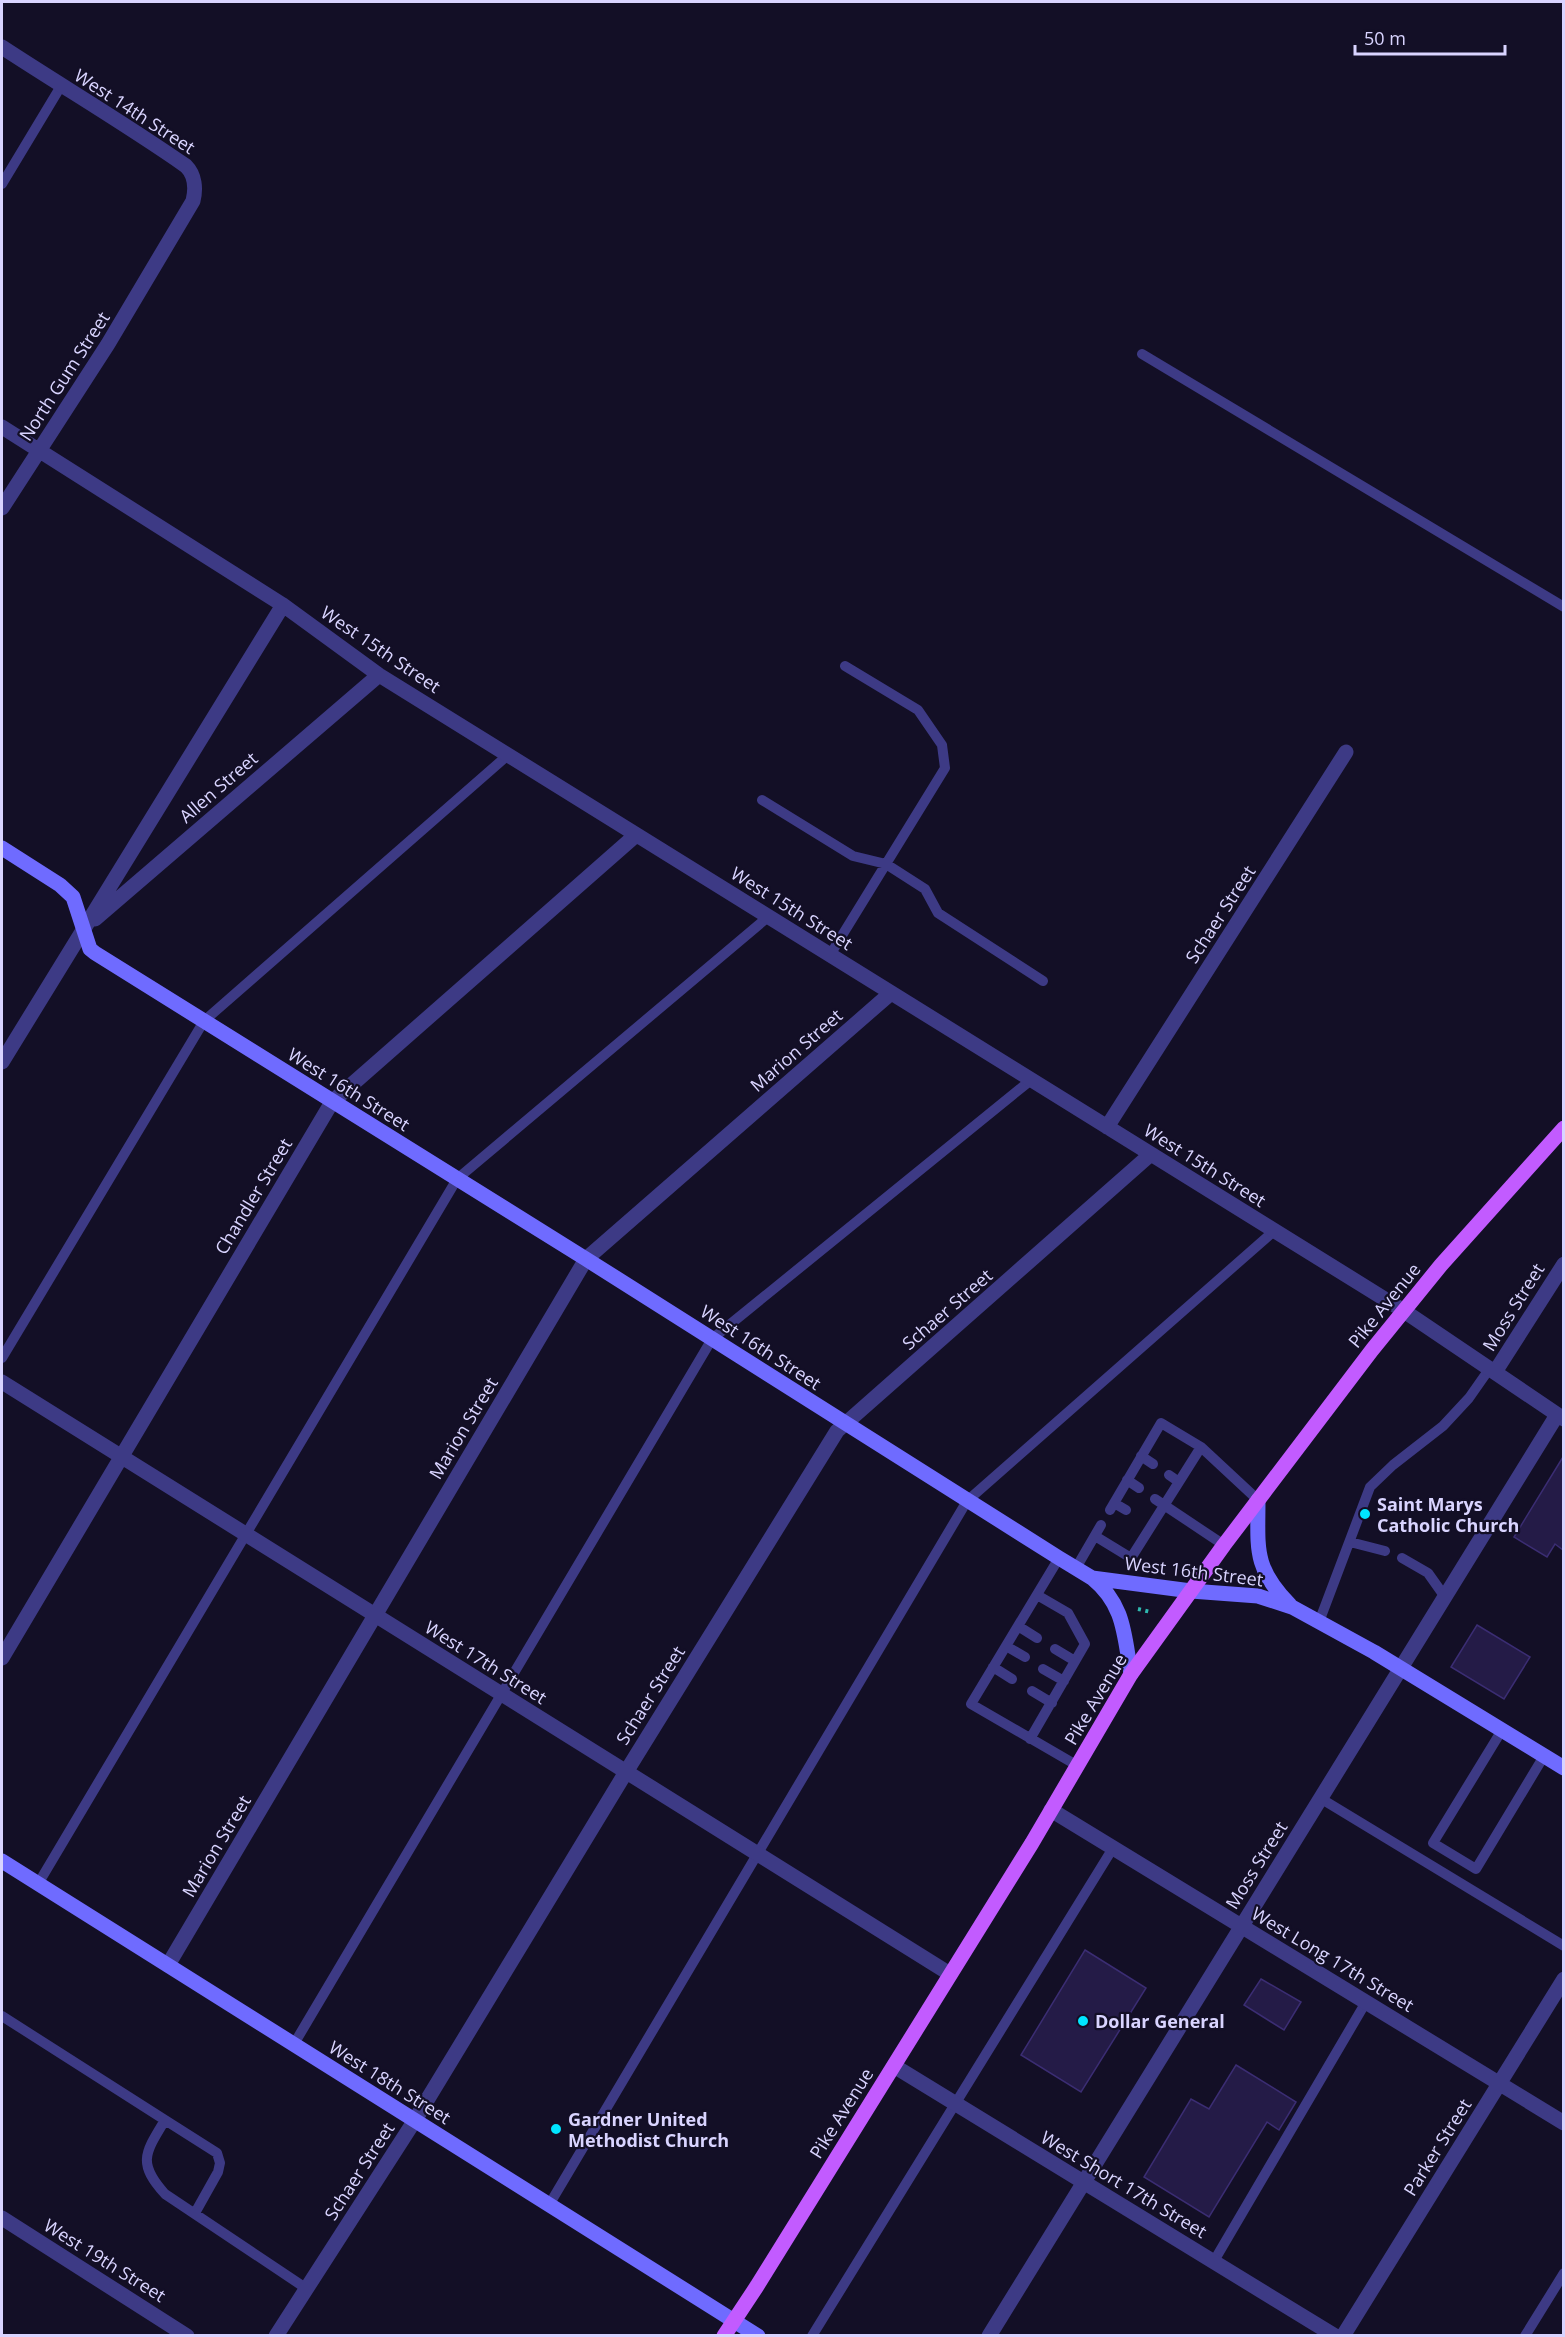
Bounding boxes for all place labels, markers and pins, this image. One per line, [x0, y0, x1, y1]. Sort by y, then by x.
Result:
place label: Saint Marys Catholic Church [1377, 1492, 1519, 1537]
marker: Saint Marys Catholic Church [1358, 1507, 1372, 1521]
place label: Dollar General [1095, 2009, 1225, 2033]
marker: Dollar General [1076, 2014, 1090, 2028]
place label: Gardner United Methodist Church [568, 2107, 729, 2152]
marker: Gardner United Methodist Church [549, 2122, 563, 2136]

